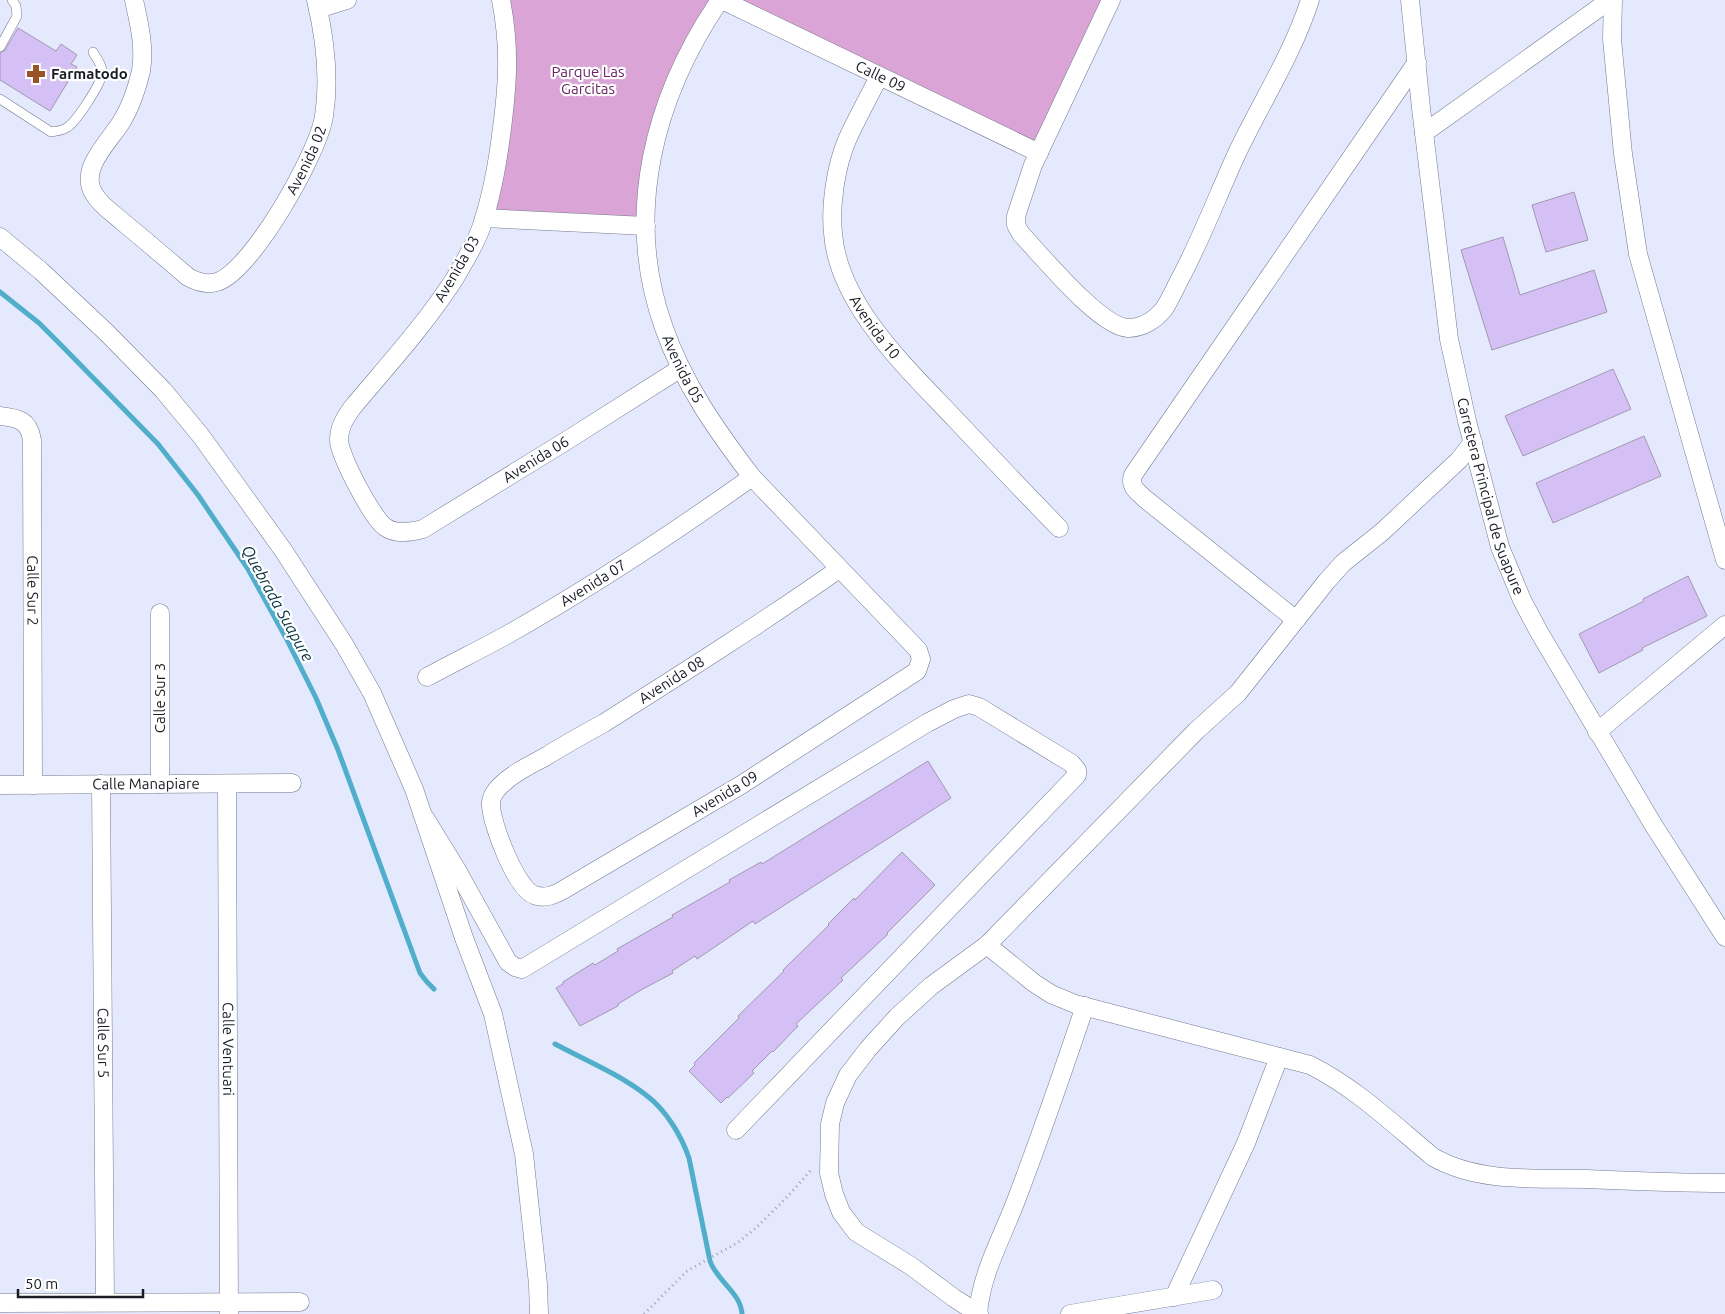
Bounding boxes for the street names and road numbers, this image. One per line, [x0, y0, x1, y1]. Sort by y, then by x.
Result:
street label: Calle 09 [853, 57, 908, 95]
street label: Avenida 02 [283, 123, 329, 198]
street label: Avenida 03 [431, 232, 482, 305]
street label: Avenida 10 [846, 292, 904, 362]
street label: Avenida 05 [659, 332, 707, 406]
street label: Carretera Principal de Suapure [1454, 396, 1528, 597]
street label: Avenida 06 [500, 432, 572, 486]
street label: Calle Sur 2 [24, 555, 42, 626]
street label: Avenida 07 [557, 556, 629, 610]
street label: Avenida 08 [636, 652, 707, 707]
street label: Calle Sur 3 [151, 663, 168, 733]
street label: Avenida 09 [689, 767, 761, 820]
street label: Calle Manapiare [92, 775, 200, 792]
street label: Calle Ventuari [220, 1002, 237, 1096]
street label: Calle Sur 5 [95, 1008, 112, 1078]

